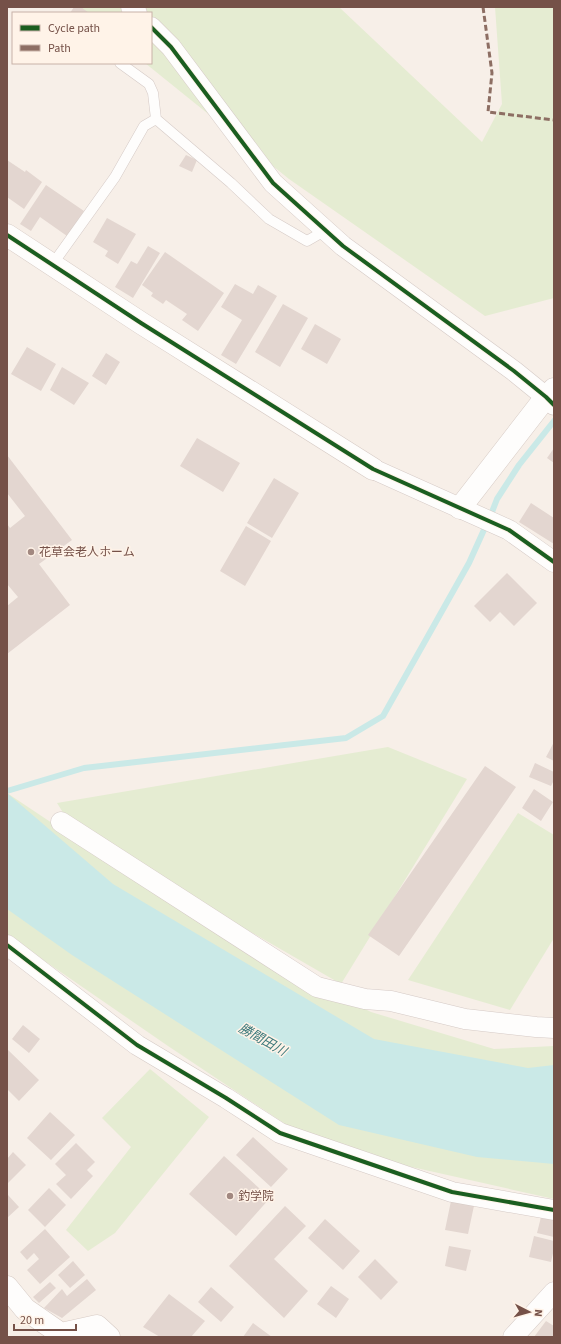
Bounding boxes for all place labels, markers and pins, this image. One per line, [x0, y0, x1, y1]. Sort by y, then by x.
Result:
place label: 花草会老人ホーム [39, 544, 135, 561]
marker: 花草会老人ホーム [26, 547, 36, 557]
place label: 釣学院 [238, 1188, 274, 1205]
marker: 釣学院 [225, 1191, 235, 1201]

